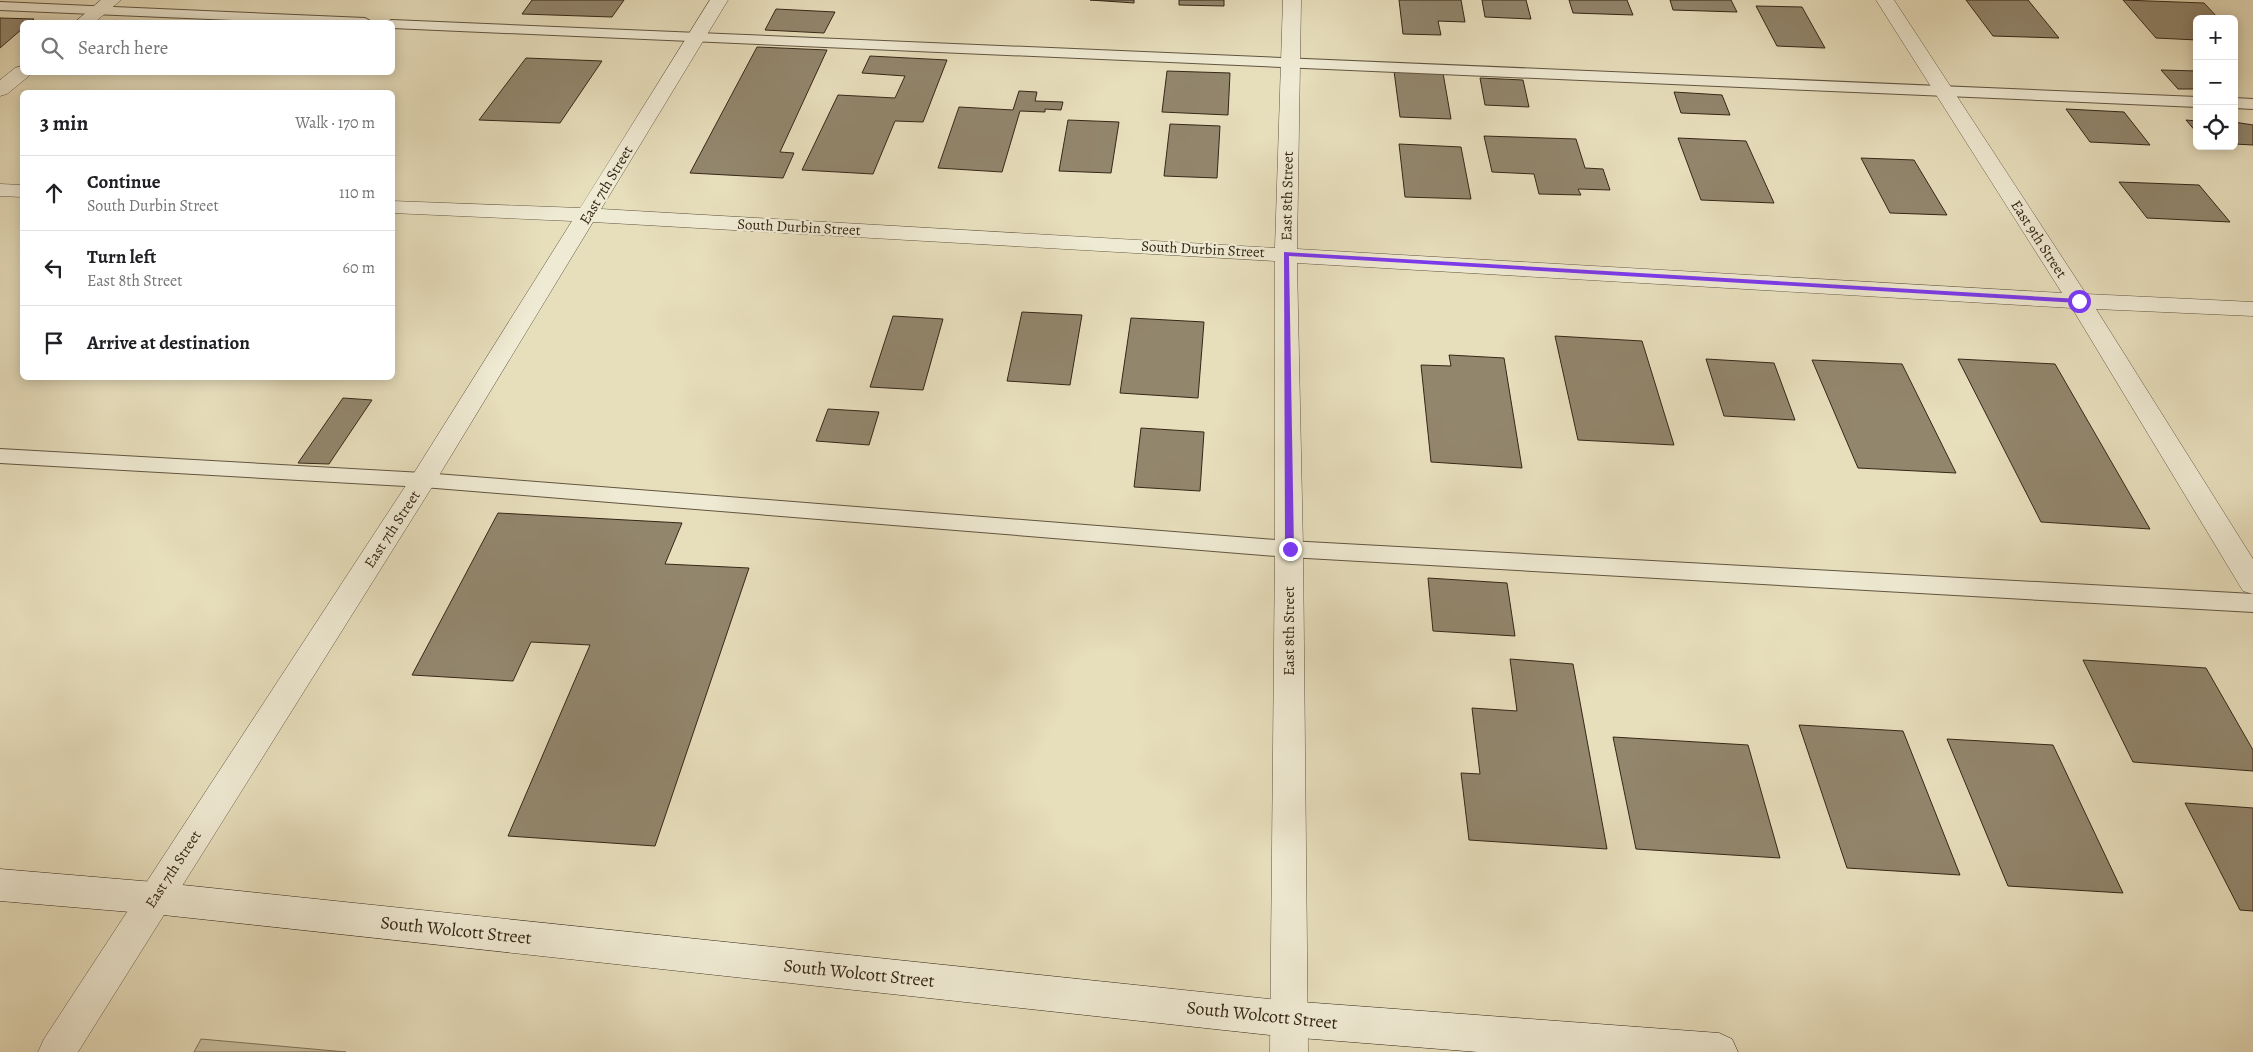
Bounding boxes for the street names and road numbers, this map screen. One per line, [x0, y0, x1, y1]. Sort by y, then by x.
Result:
street label: East 7th Street [575, 142, 637, 228]
street label: East 8th Street [1276, 151, 1298, 241]
street label: East 9th Street [2006, 196, 2072, 282]
street label: South Durbin Street [737, 214, 861, 240]
street label: South Durbin Street [1141, 236, 1265, 262]
street label: East 7th Street [359, 486, 425, 572]
street label: East 8th Street [1279, 586, 1299, 676]
street label: East 7th Street [140, 826, 206, 912]
street label: South Wolcott Street [379, 910, 533, 950]
street label: South Wolcott Street [782, 953, 936, 993]
street label: South Wolcott Street [1185, 995, 1339, 1035]

